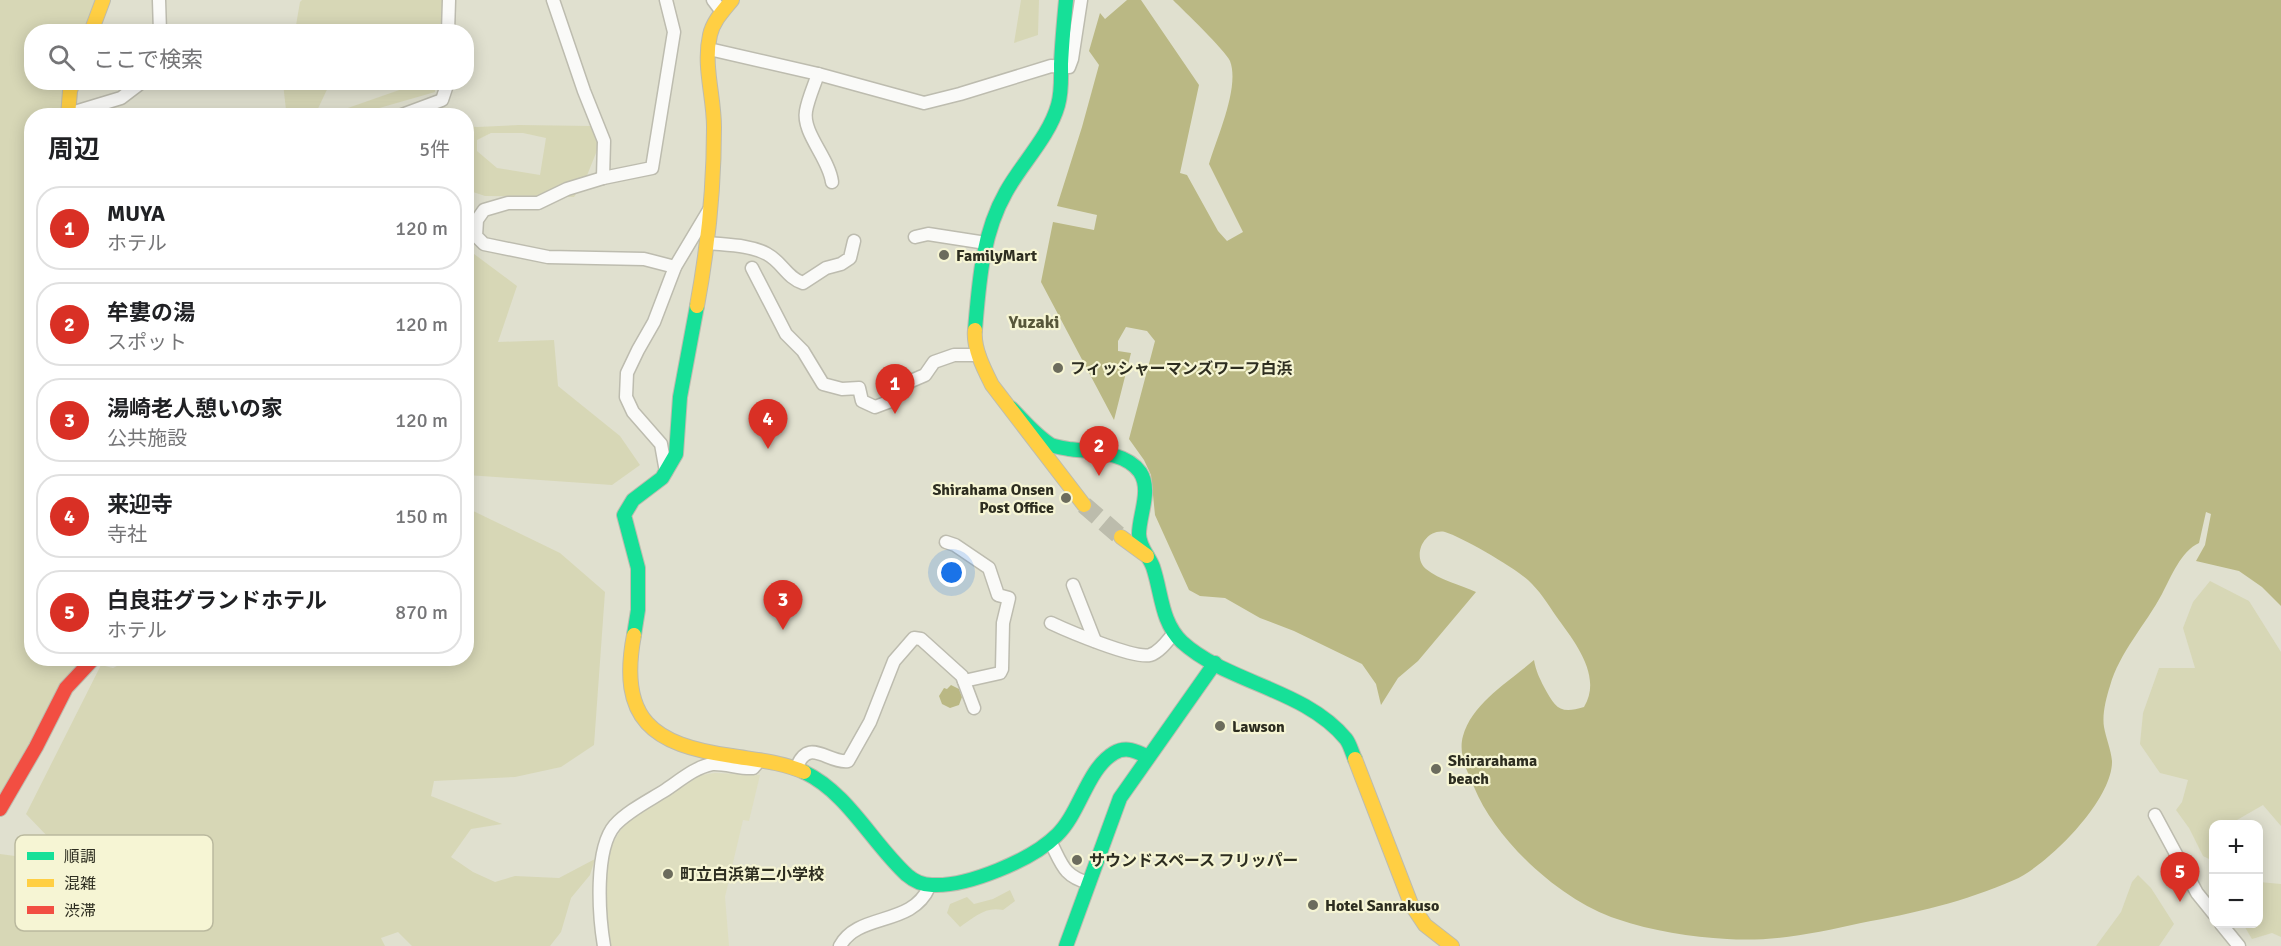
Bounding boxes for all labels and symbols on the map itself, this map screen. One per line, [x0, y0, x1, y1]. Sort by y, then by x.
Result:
place label: FamilyMart [956, 246, 1037, 266]
marker: FamilyMart [937, 248, 951, 262]
district label: Yuzaki [1008, 311, 1059, 333]
place label: フィッシャーマンズワーフ白浜 [1070, 359, 1292, 379]
marker: フィッシャーマンズワーフ白浜 [1051, 361, 1065, 375]
pin: 1 [876, 364, 914, 414]
pin: 4 [748, 400, 788, 449]
pin: 2 [1080, 426, 1118, 476]
place label: Shirahama Onsen Post Office [932, 480, 1054, 518]
marker: Shirahama Onsen Post Office [1059, 491, 1073, 505]
your location [937, 558, 966, 587]
pin: 3 [764, 580, 802, 630]
place label: Lawson [1232, 717, 1285, 737]
marker: Lawson [1213, 719, 1227, 733]
place label: Shirarahama beach [1448, 751, 1537, 789]
marker: Shirarahama beach [1429, 762, 1443, 776]
legend [15, 835, 213, 931]
text: 順調 [64, 847, 96, 867]
place label: サウンドスペース フリッパー [1089, 851, 1299, 871]
pin: 5 [2160, 852, 2200, 902]
marker: サウンドスペース フリッパー [1070, 853, 1084, 867]
place label: 町立白浜第二小学校 [680, 865, 824, 885]
marker: 町立白浜第二小学校 [661, 867, 675, 881]
text: 混雑 [64, 874, 96, 894]
place label: Hotel Sanrakuso [1325, 896, 1439, 916]
marker: Hotel Sanrakuso [1306, 898, 1320, 912]
text: 渋滞 [64, 901, 96, 921]

